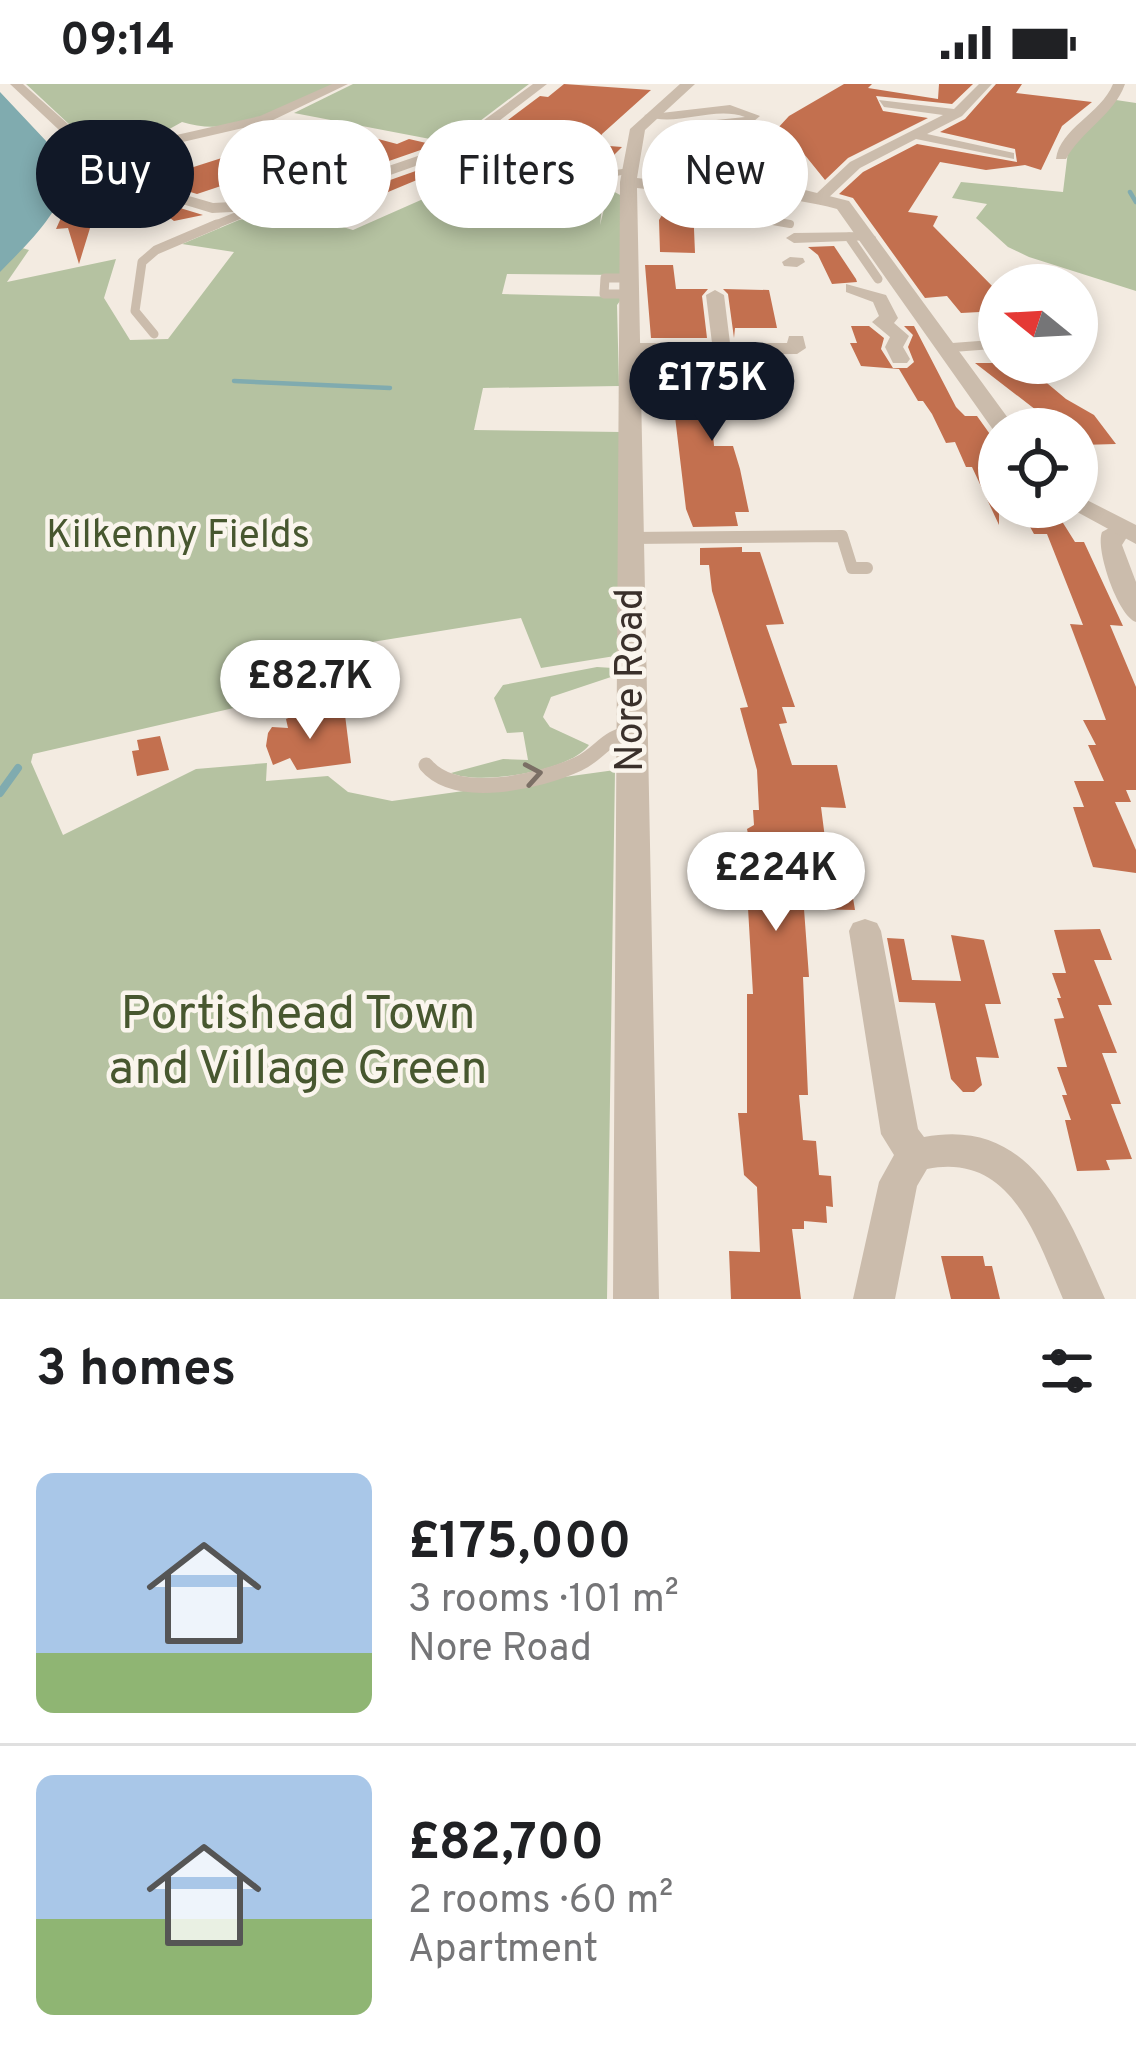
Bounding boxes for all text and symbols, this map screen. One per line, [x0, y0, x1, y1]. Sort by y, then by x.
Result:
text: 09:14 [60, 14, 175, 71]
chip: Buy [36, 120, 194, 228]
chip: Rent [218, 120, 391, 228]
chip: Filters [415, 120, 618, 228]
chip: New [642, 120, 808, 228]
north arrow [978, 264, 1098, 384]
map controls [978, 264, 1098, 528]
pin: £175K [628, 342, 796, 444]
text: £175K [656, 356, 768, 405]
button: locate [978, 408, 1098, 528]
park label: Kilkenny Fields [46, 513, 310, 562]
street label: Nore Road [608, 588, 657, 772]
pin: £82.7K [212, 640, 408, 742]
text: £82.7K [247, 654, 373, 703]
one-way arrow [522, 763, 542, 788]
pin: £224K [692, 832, 860, 934]
text: £224K [714, 846, 838, 895]
park label: Portishead Town and Village Green [109, 986, 487, 1101]
icon: filters [1034, 1338, 1100, 1404]
text: 3 homes [36, 1339, 236, 1404]
text: £175,000 [408, 1512, 631, 1577]
icon: home [132, 1521, 276, 1665]
text: 3 rooms · 101 m² [408, 1577, 679, 1626]
text: Nore Road [408, 1626, 592, 1675]
text: £82,700 [408, 1813, 604, 1878]
icon: home [132, 1823, 276, 1967]
text: 2 rooms · 60 m² [408, 1878, 673, 1927]
text: Apartment [408, 1927, 598, 1976]

